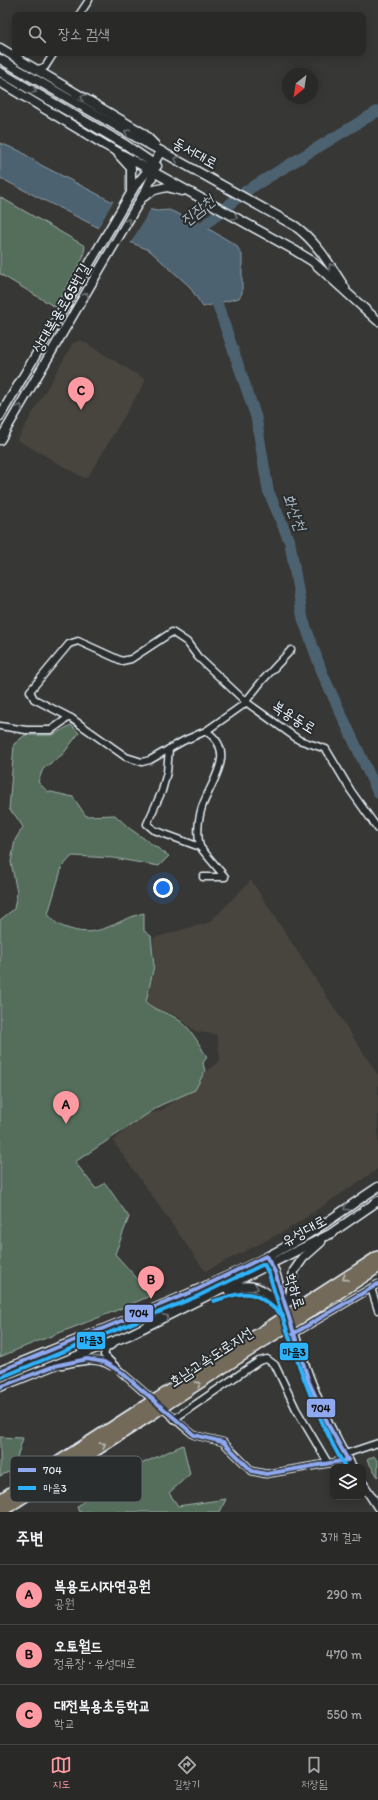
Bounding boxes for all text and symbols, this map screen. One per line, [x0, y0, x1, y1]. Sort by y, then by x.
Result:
search box [12, 12, 366, 56]
icon: search [26, 23, 48, 45]
text: 장소 검색 [58, 25, 110, 43]
north arrow [282, 68, 318, 104]
one-way arrow [30, 87, 37, 94]
one-way arrow [80, 94, 87, 102]
one-way arrow [124, 130, 131, 137]
street label: 동서대로 [170, 133, 220, 173]
one-way arrow [174, 157, 181, 164]
water label: 진잠천 [176, 190, 220, 230]
one-way arrow [231, 212, 238, 219]
one-way arrow [124, 218, 131, 225]
street label: 상대복용로65번길 [28, 260, 94, 356]
one-way arrow [328, 263, 335, 270]
one-way arrow [81, 291, 88, 299]
pin: C [68, 377, 94, 410]
one-way arrow [15, 403, 22, 411]
water label: 화산천 [278, 491, 311, 536]
street label: 복용동로 [269, 697, 319, 737]
your location [153, 878, 173, 898]
pin: A [53, 1091, 79, 1124]
one-way arrow [343, 1203, 350, 1210]
street label: 유성대로 [279, 1211, 329, 1251]
pin: B [138, 1266, 164, 1299]
street label: 학하로 [281, 1271, 309, 1311]
one-way arrow [342, 1273, 349, 1280]
one-way arrow [253, 1284, 260, 1292]
line badge: 704 [124, 1304, 154, 1323]
text: 704 [129, 1307, 149, 1320]
one-way arrow [162, 1314, 170, 1322]
street label: 호남고속도로지선 [166, 1323, 256, 1391]
line badge: 마을3 [76, 1331, 106, 1350]
text: 마을3 [79, 1334, 103, 1347]
line badge: 마을3 [279, 1342, 309, 1361]
text: 마을3 [282, 1346, 306, 1359]
one-way arrow [193, 1382, 200, 1389]
line badge: 704 [306, 1398, 336, 1418]
text: 704 [311, 1402, 331, 1415]
one-way arrow [99, 1442, 106, 1450]
legend [10, 1456, 142, 1502]
text: 704 [43, 1464, 62, 1477]
map controls [330, 1464, 366, 1500]
button: layers [330, 1464, 366, 1500]
text: 마을3 [43, 1482, 67, 1495]
text: 주변 [16, 1528, 43, 1548]
text: 3개 결과 [321, 1530, 362, 1545]
text: 복용도시자연공원 [54, 1577, 151, 1595]
text: A [25, 1587, 33, 1602]
text: 290 m [326, 1587, 362, 1602]
text: 공원 [54, 1596, 75, 1611]
text: 오토월드 [54, 1637, 102, 1655]
text: B [25, 1647, 33, 1662]
text: 470 m [326, 1647, 362, 1662]
text: 정류장 · 유성대로 [54, 1656, 136, 1671]
text: 대전복용초등학교 [54, 1697, 151, 1715]
text: C [25, 1707, 33, 1722]
text: 550 m [326, 1707, 362, 1722]
text: 학교 [54, 1716, 75, 1731]
tab: 지도 [50, 1754, 72, 1792]
tab: 길찾기 [173, 1754, 200, 1792]
tab: 저장됨 [301, 1754, 328, 1792]

